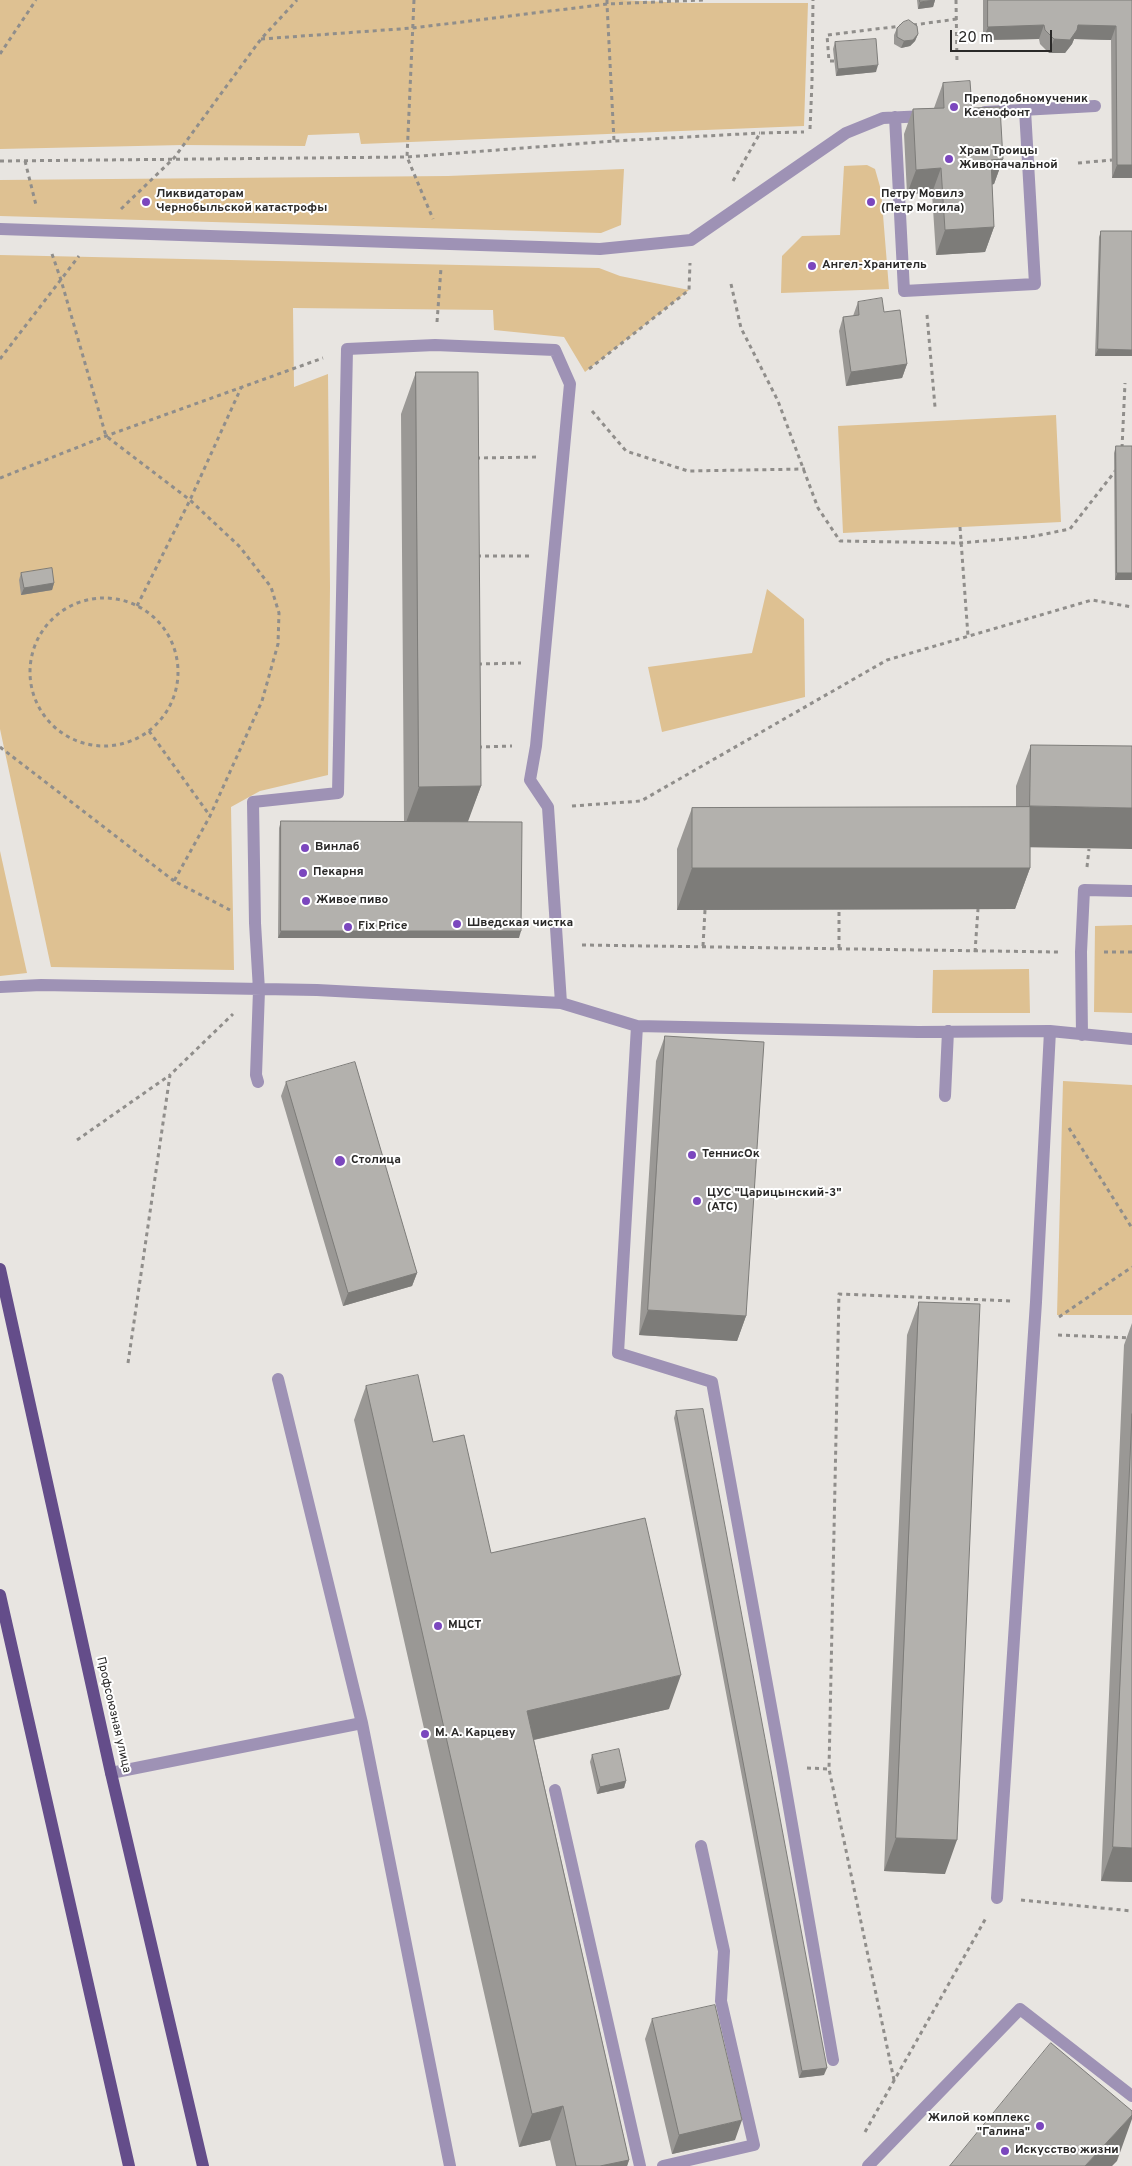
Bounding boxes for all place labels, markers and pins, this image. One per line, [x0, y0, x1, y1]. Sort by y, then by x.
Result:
place label: Преподобномученик Ксенофонт [964, 93, 1088, 121]
marker: Преподобномученик Ксенофонт [948, 101, 960, 113]
place label: Храм Троицы Живоначальной [959, 145, 1058, 173]
marker: Храм Троицы Живоначальной [943, 153, 955, 165]
place label: Ликвидаторам Чернобыльской катастрофы [156, 188, 327, 216]
place label: Петру Мовилэ (Петр Могила) [881, 188, 964, 216]
marker: Ликвидаторам Чернобыльской катастрофы [140, 196, 152, 208]
marker: Петру Мовилэ (Петр Могила) [865, 196, 877, 208]
place label: Ангел-Хранитель [822, 259, 927, 273]
marker: Ангел-Хранитель [806, 260, 818, 272]
place label: Винлаб [315, 841, 360, 855]
marker: Винлаб [299, 842, 311, 854]
place label: Пекарня [313, 866, 364, 880]
marker: Пекарня [297, 867, 309, 879]
place label: Живое пиво [316, 894, 388, 908]
marker: Живое пиво [300, 895, 312, 907]
place label: Шведская чистка [467, 917, 573, 931]
marker: Шведская чистка [451, 918, 463, 930]
place label: Fix Price [358, 920, 407, 934]
marker: Fix Price [342, 921, 354, 933]
place label: ТеннисОк [702, 1148, 760, 1162]
marker: ТеннисОк [686, 1149, 698, 1161]
marker: Столица [333, 1154, 347, 1168]
place label: Столица [351, 1154, 401, 1168]
place label: ЦУС "Царицынский-3" (АТС) [707, 1187, 842, 1215]
marker: ЦУС "Царицынский-3" (АТС) [691, 1195, 703, 1207]
place label: МЦСТ [448, 1619, 482, 1633]
marker: МЦСТ [432, 1620, 444, 1632]
place label: М. А. Карцеву [435, 1727, 516, 1741]
marker: М. А. Карцеву [419, 1728, 431, 1740]
place label: Жилой комплекс "Галина" [928, 2112, 1030, 2140]
marker: Жилой комплекс "Галина" [1034, 2120, 1046, 2132]
place label: Искусство жизни [1015, 2144, 1119, 2158]
marker: Искусство жизни [999, 2145, 1011, 2157]

